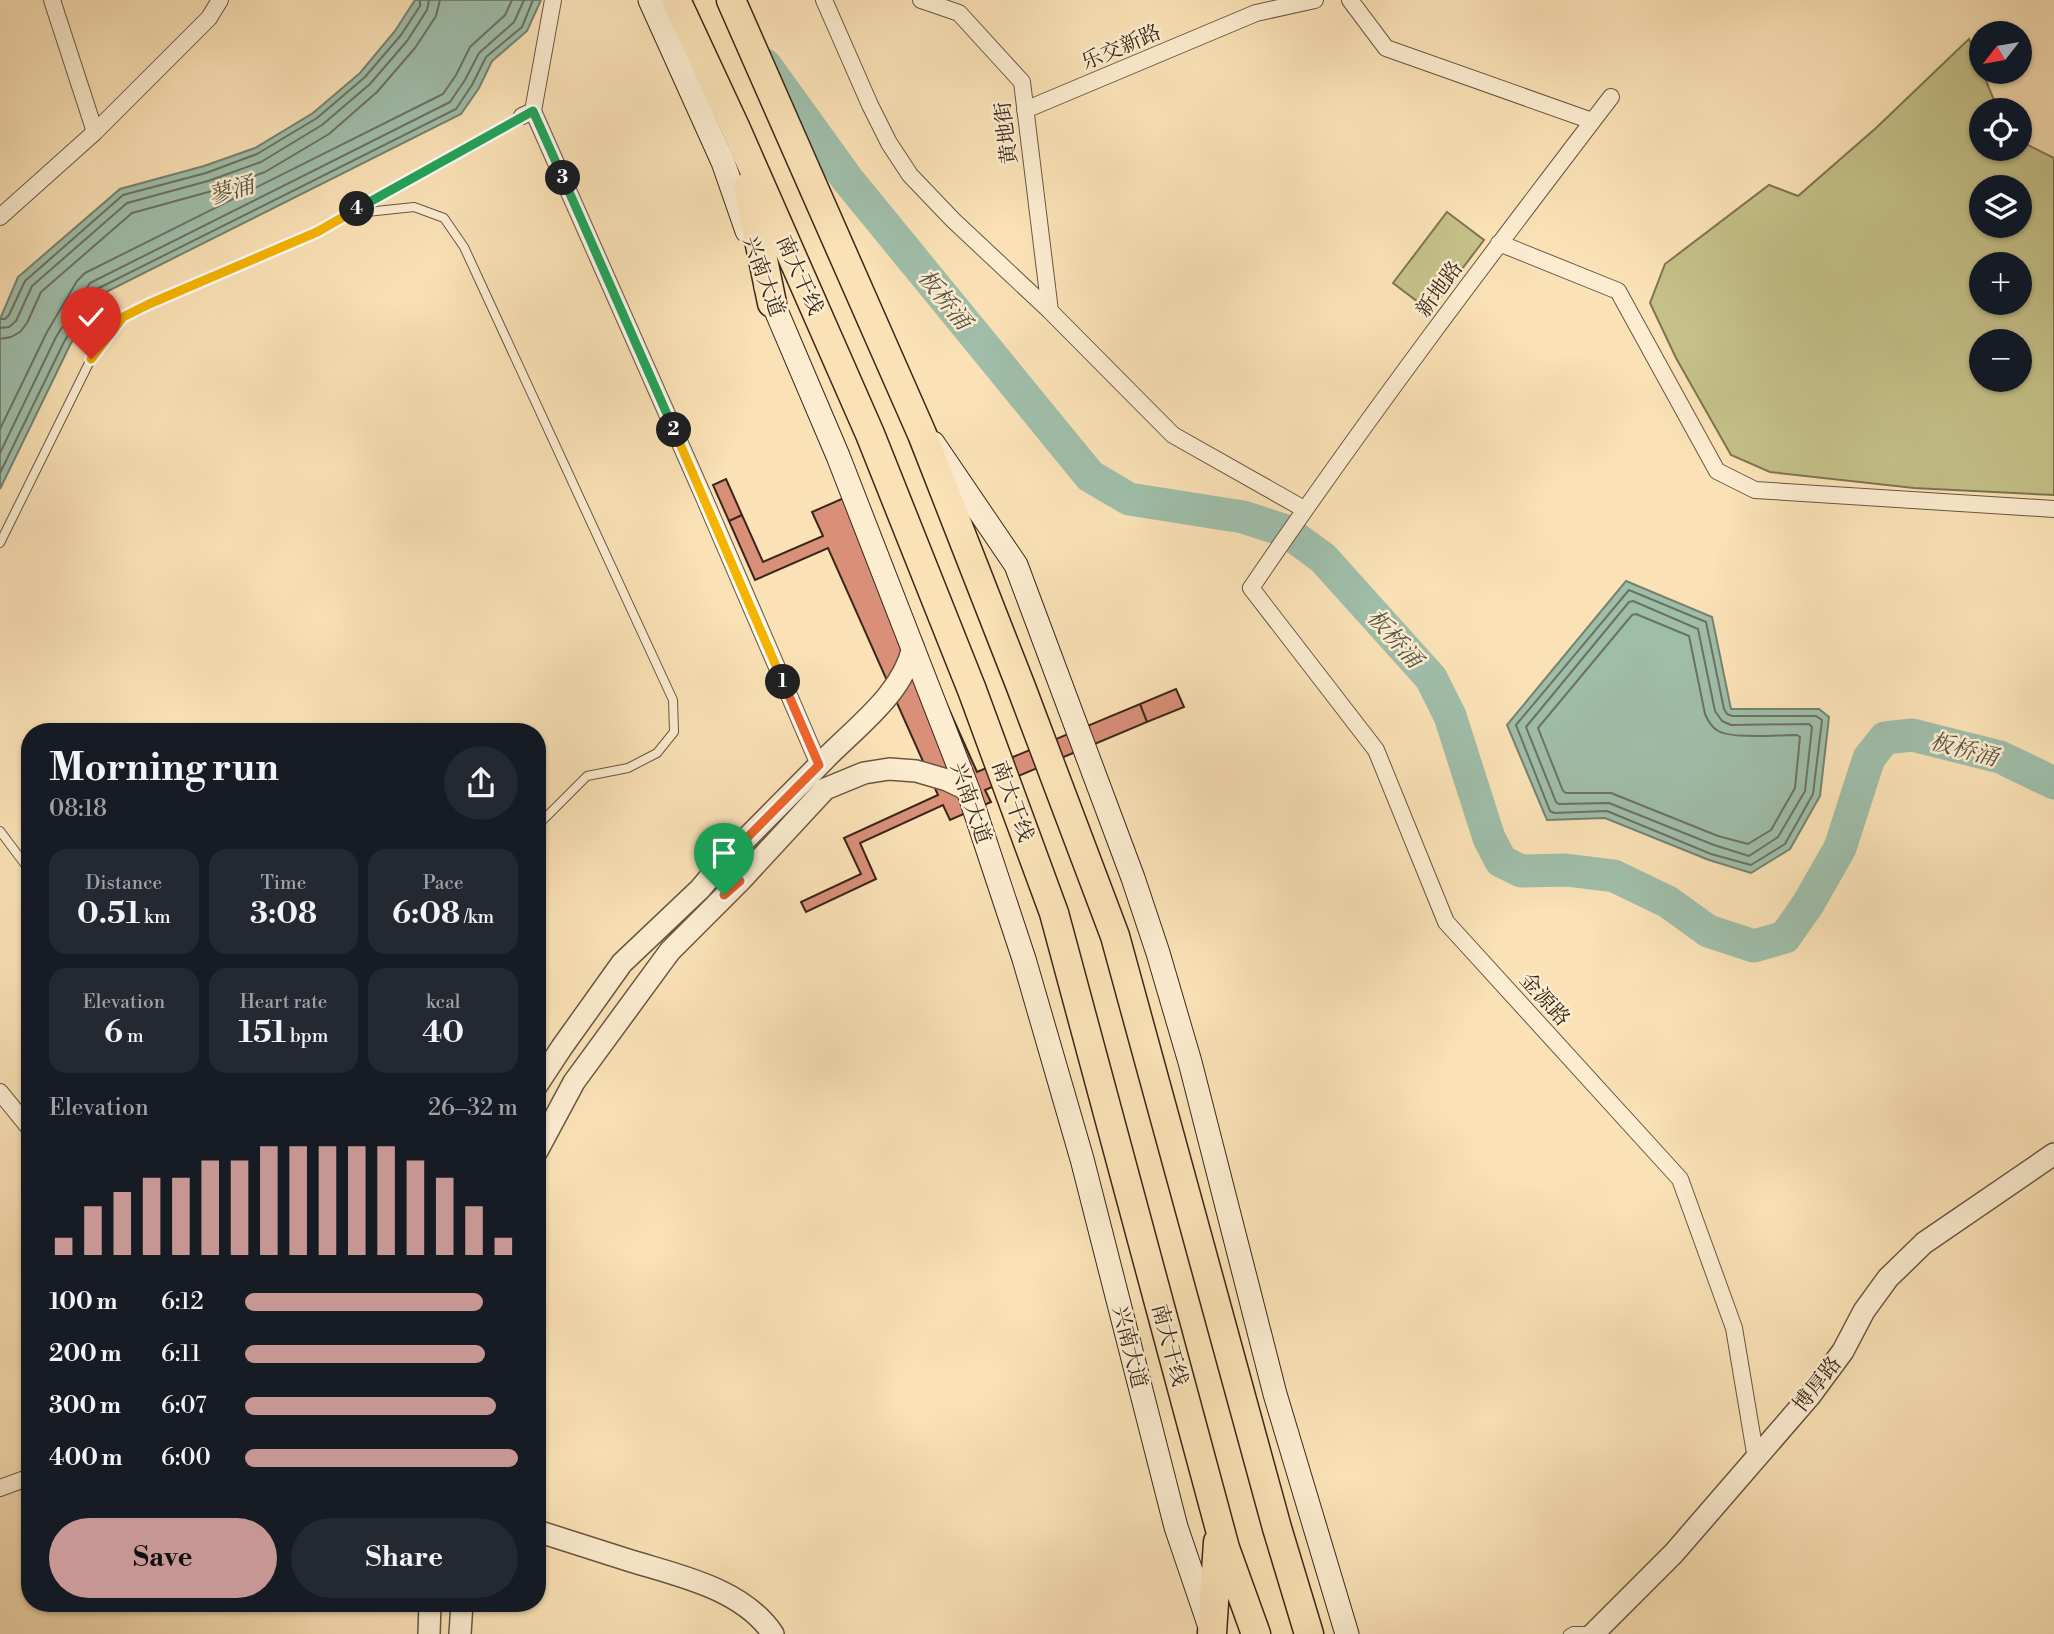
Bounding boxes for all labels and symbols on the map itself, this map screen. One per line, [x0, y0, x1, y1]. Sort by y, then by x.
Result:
street label: 乐交新路 [1078, 20, 1165, 76]
north arrow [1969, 21, 2032, 84]
street label: 黄地街 [990, 100, 1024, 166]
pin: 3 [546, 160, 580, 196]
water label: 蓼涌 [205, 170, 260, 211]
pin: 4 [340, 192, 374, 227]
street label: 兴南大道 [736, 232, 790, 320]
street label: 南大干线 [770, 232, 828, 319]
street label: 新地路 [1411, 256, 1469, 323]
water label: 板桥涌 [912, 264, 979, 338]
pin [61, 287, 121, 359]
pin: 2 [656, 412, 692, 448]
water label: 板桥涌 [1361, 604, 1430, 676]
pin: 1 [766, 664, 800, 700]
water label: 板桥涌 [1927, 728, 2004, 773]
street label: 南大干线 [985, 757, 1039, 845]
street label: 兴南大道 [944, 759, 996, 847]
pin [694, 823, 754, 895]
street label: 金源路 [1514, 968, 1575, 1032]
street label: 南大干线 [1146, 1301, 1192, 1389]
street label: 兴南大道 [1106, 1303, 1152, 1391]
street label: 博厚路 [1788, 1352, 1847, 1417]

